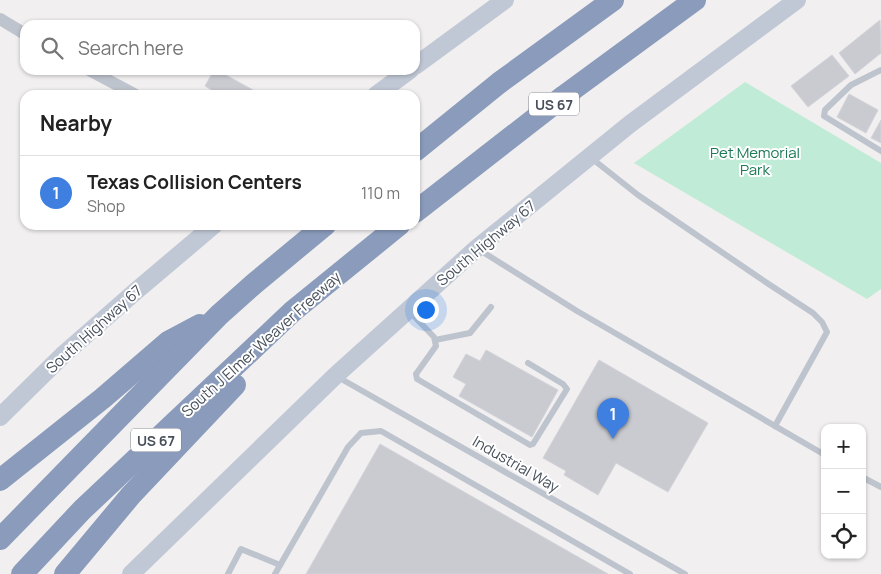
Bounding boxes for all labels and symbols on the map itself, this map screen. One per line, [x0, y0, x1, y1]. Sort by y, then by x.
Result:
road number: US 67 [529, 92, 579, 116]
park label: Pet Memorial Park [710, 142, 800, 180]
street label: South Highway 67 [432, 195, 540, 291]
street label: South J Elmer Weaver Freeway [177, 267, 345, 421]
street label: South Highway 67 [41, 280, 147, 378]
your location [413, 297, 439, 323]
pin: 1 [597, 398, 629, 439]
road number: US 67 [131, 428, 181, 452]
street label: Industrial Way [469, 431, 563, 497]

